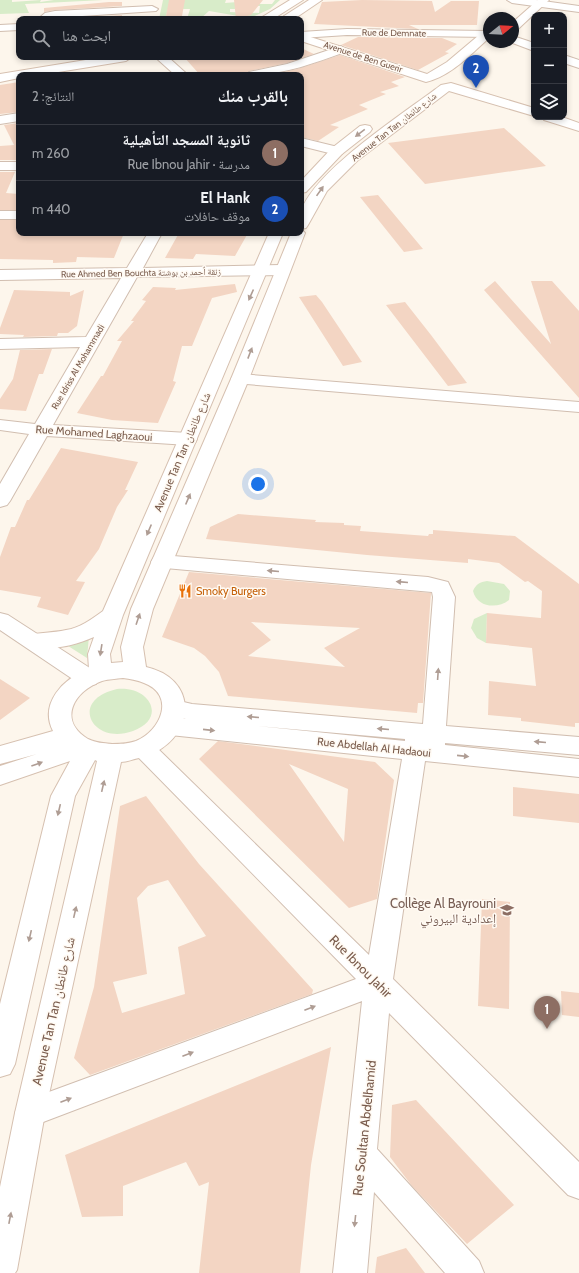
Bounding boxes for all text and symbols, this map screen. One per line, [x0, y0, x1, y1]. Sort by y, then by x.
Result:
north arrow [483, 12, 519, 48]
map controls [531, 12, 567, 120]
button: + [531, 12, 567, 48]
search box [16, 16, 304, 60]
street label: Rue de Demnate [362, 26, 427, 39]
icon: search [30, 27, 52, 49]
text: ابحث هنا [62, 27, 111, 45]
street label: Avenue de Ben Guerir [322, 39, 404, 74]
button: − [531, 48, 567, 84]
pin: 2 [463, 55, 489, 88]
button: layers [531, 84, 567, 120]
text: بالقرب منك [218, 86, 288, 106]
text: النتائج: 2 [32, 88, 74, 104]
street label: Avenue Tan Tan شارع طانطان [349, 90, 439, 164]
one-way arrow [355, 129, 365, 137]
text: ثانوية المسجد التأهيلية [122, 131, 250, 149]
text: 260 m [32, 145, 70, 161]
text: 1 [273, 145, 277, 161]
text: مدرسة · Rue Ibnou Jahir [128, 156, 250, 172]
one-way arrow [316, 186, 324, 197]
text: El Hank [200, 189, 250, 207]
text: 440 m [32, 201, 70, 217]
text: 2 [272, 201, 278, 217]
text: موقف حافلات [184, 208, 250, 224]
street label: Rue Ahmed Ben Bouchta زنقة أحمد بن بوشتة [61, 266, 222, 280]
one-way arrow [247, 289, 254, 301]
street label: Rue Idriss Al Mohammadi [49, 322, 106, 411]
one-way arrow [247, 347, 253, 359]
street label: Avenue Tan Tan شارع طانطان [151, 390, 213, 514]
street label: Rue Mohamed Laghzaoui [35, 422, 153, 444]
your location [248, 474, 268, 494]
one-way arrow [185, 493, 192, 505]
one-way arrow [146, 524, 152, 536]
one-way arrow [267, 568, 279, 575]
one-way arrow [396, 578, 408, 585]
restaurant icon: Smoky Burgers [177, 583, 193, 599]
place label: Smoky Burgers [196, 584, 266, 598]
one-way arrow [136, 613, 142, 625]
one-way arrow [97, 644, 103, 656]
one-way arrow [435, 668, 442, 680]
one-way arrow [247, 714, 259, 720]
one-way arrow [377, 725, 389, 732]
one-way arrow [203, 727, 215, 733]
street label: Rue Abdellah Al Hadaoui [317, 734, 431, 760]
one-way arrow [534, 739, 546, 746]
one-way arrow [457, 753, 469, 760]
one-way arrow [32, 761, 44, 767]
one-way arrow [101, 779, 107, 792]
one-way arrow [56, 804, 62, 816]
place label: Collège Al Bayrouni إعدادية البيروني [390, 895, 496, 929]
school or university icon: Collège Al Bayrouni إعدادية البيروني [499, 902, 515, 918]
one-way arrow [72, 906, 78, 919]
one-way arrow [26, 930, 32, 943]
street label: Rue Ibnou Jahir [326, 931, 396, 1001]
street label: Avenue Tan Tan شارع طانطان [28, 935, 80, 1087]
pin: 1 [534, 996, 560, 1029]
one-way arrow [304, 1005, 316, 1011]
one-way arrow [183, 1051, 195, 1057]
street label: Rue Soultan Abdelhamid [349, 1059, 379, 1197]
one-way arrow [61, 1096, 73, 1102]
one-way arrow [7, 1211, 13, 1224]
one-way arrow [351, 1215, 358, 1227]

